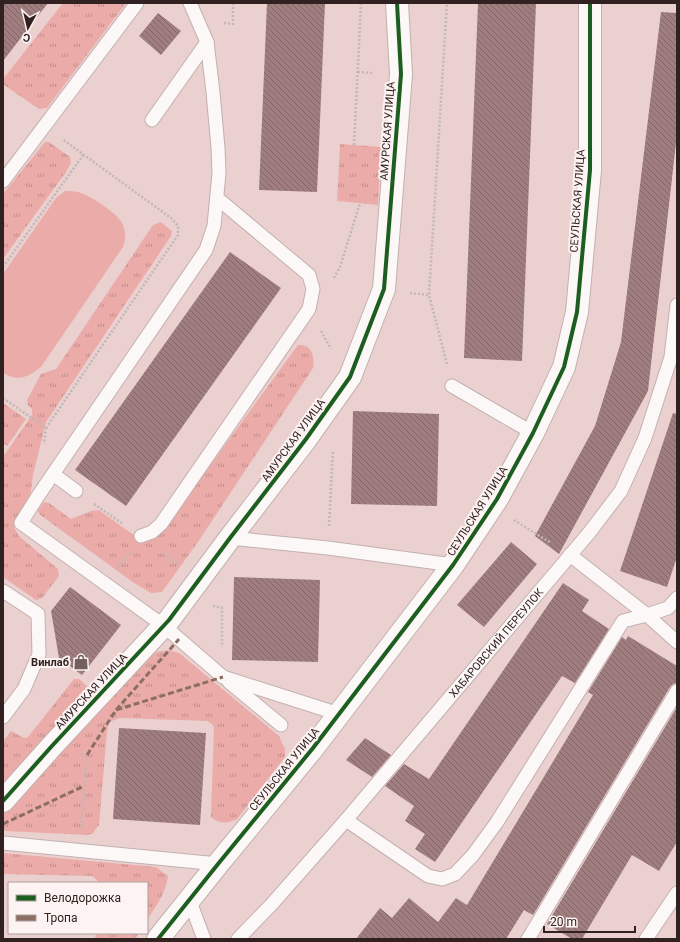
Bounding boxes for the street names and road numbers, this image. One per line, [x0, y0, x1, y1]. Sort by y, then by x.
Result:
street label: АМУРСКАЯ УЛИЦА [378, 80, 398, 181]
street label: СЕУЛЬСКАЯ УЛИЦА [567, 148, 588, 253]
street label: АМУРСКАЯ УЛИЦА [259, 396, 328, 484]
street label: СЕУЛЬСКАЯ УЛИЦА [445, 463, 511, 559]
street label: ХАБАРОВСКИЙ ПЕРЕУЛОК [447, 585, 547, 700]
street label: АМУРСКАЯ УЛИЦА [53, 650, 131, 732]
street label: СЕУЛЬСКАЯ УЛИЦА [247, 724, 323, 814]

